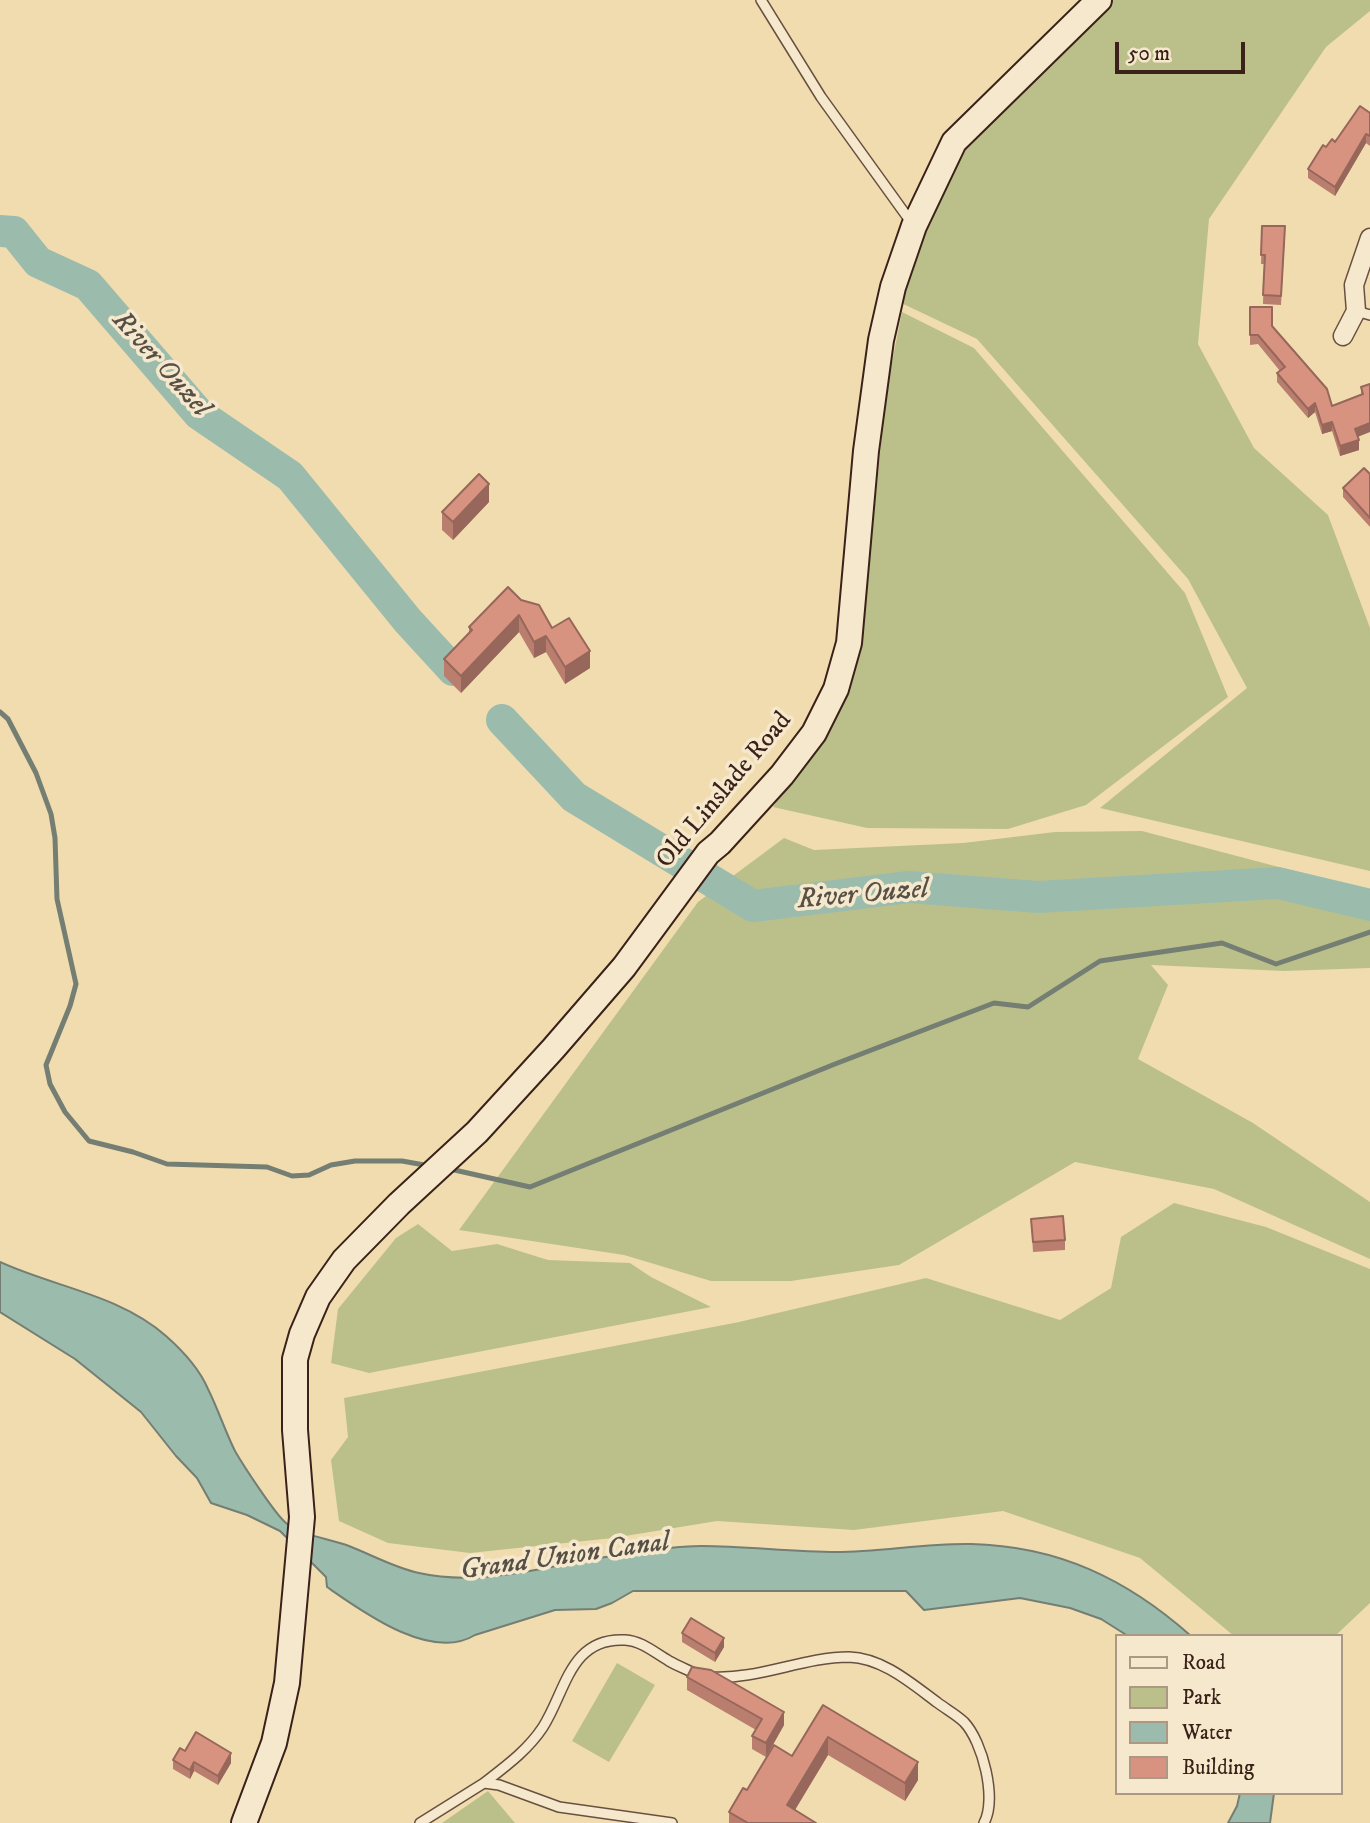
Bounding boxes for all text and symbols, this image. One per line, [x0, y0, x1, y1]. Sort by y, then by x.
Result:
scale bar [1118, 28, 1248, 72]
text: 50 m [1128, 41, 1170, 67]
water label: River Ouzel [104, 305, 216, 425]
street label: Old Linslade Road [651, 707, 799, 875]
water label: River Ouzel [796, 874, 930, 918]
water label: Grand Union Canal [458, 1527, 672, 1589]
legend [1114, 1634, 1342, 1795]
text: Road [1182, 1650, 1226, 1676]
text: Park [1182, 1685, 1221, 1711]
text: Water [1182, 1720, 1232, 1746]
text: Building [1182, 1755, 1254, 1781]

